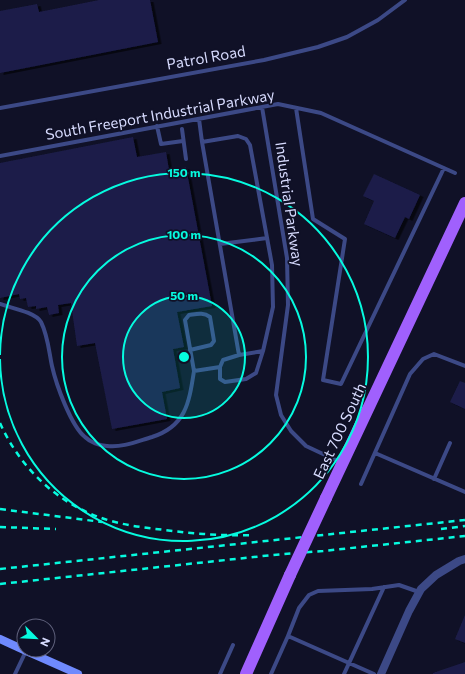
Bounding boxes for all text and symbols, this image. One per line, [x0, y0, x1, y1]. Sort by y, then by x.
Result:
street label: Patrol Road [165, 41, 247, 73]
street label: South Freeport Industrial Parkway [44, 85, 276, 143]
street label: Industrial Parkway [272, 140, 308, 268]
text: 150 m [167, 165, 201, 179]
text: 100 m [167, 227, 201, 241]
text: 50 m [170, 288, 198, 302]
centre of rings [177, 350, 191, 364]
street label: East 700 South [309, 380, 369, 481]
north arrow [16, 618, 56, 658]
text: N [38, 636, 53, 649]

